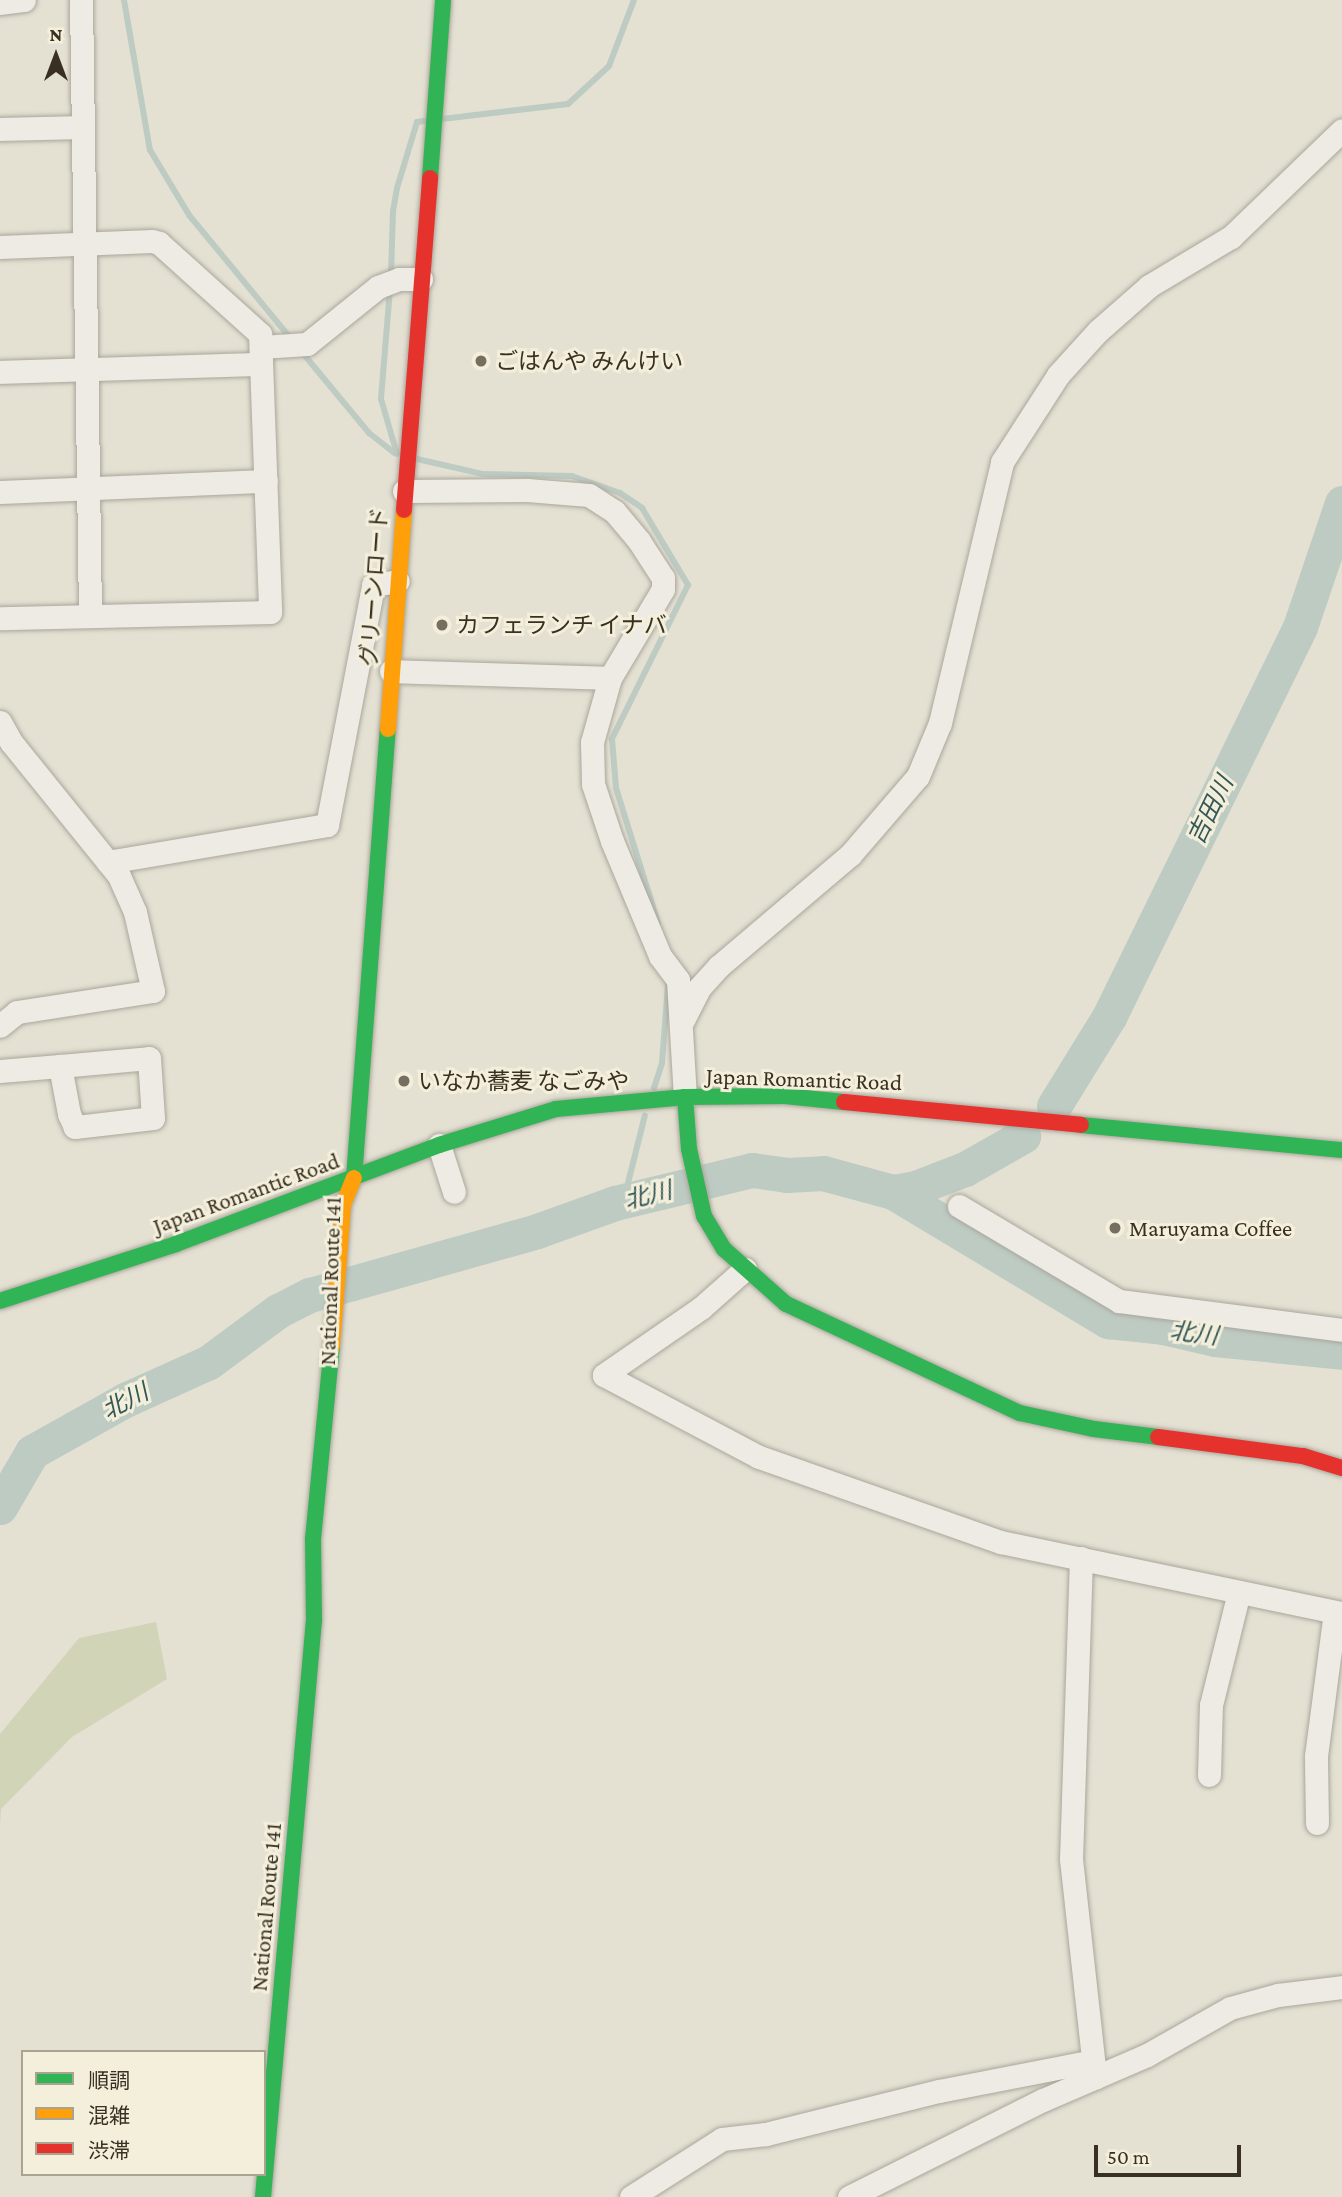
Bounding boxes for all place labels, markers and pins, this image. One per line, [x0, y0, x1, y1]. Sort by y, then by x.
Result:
place label: ごはんや みんけい [495, 347, 683, 375]
marker: ごはんや みんけい [473, 353, 489, 369]
place label: カフェランチ イナバ [456, 611, 667, 639]
marker: カフェランチ イナバ [434, 617, 450, 633]
place label: いなか蕎麦 なごみや [418, 1067, 629, 1095]
marker: いなか蕎麦 なごみや [396, 1073, 412, 1089]
place label: Maruyama Coffee [1129, 1214, 1292, 1242]
marker: Maruyama Coffee [1107, 1220, 1123, 1236]

